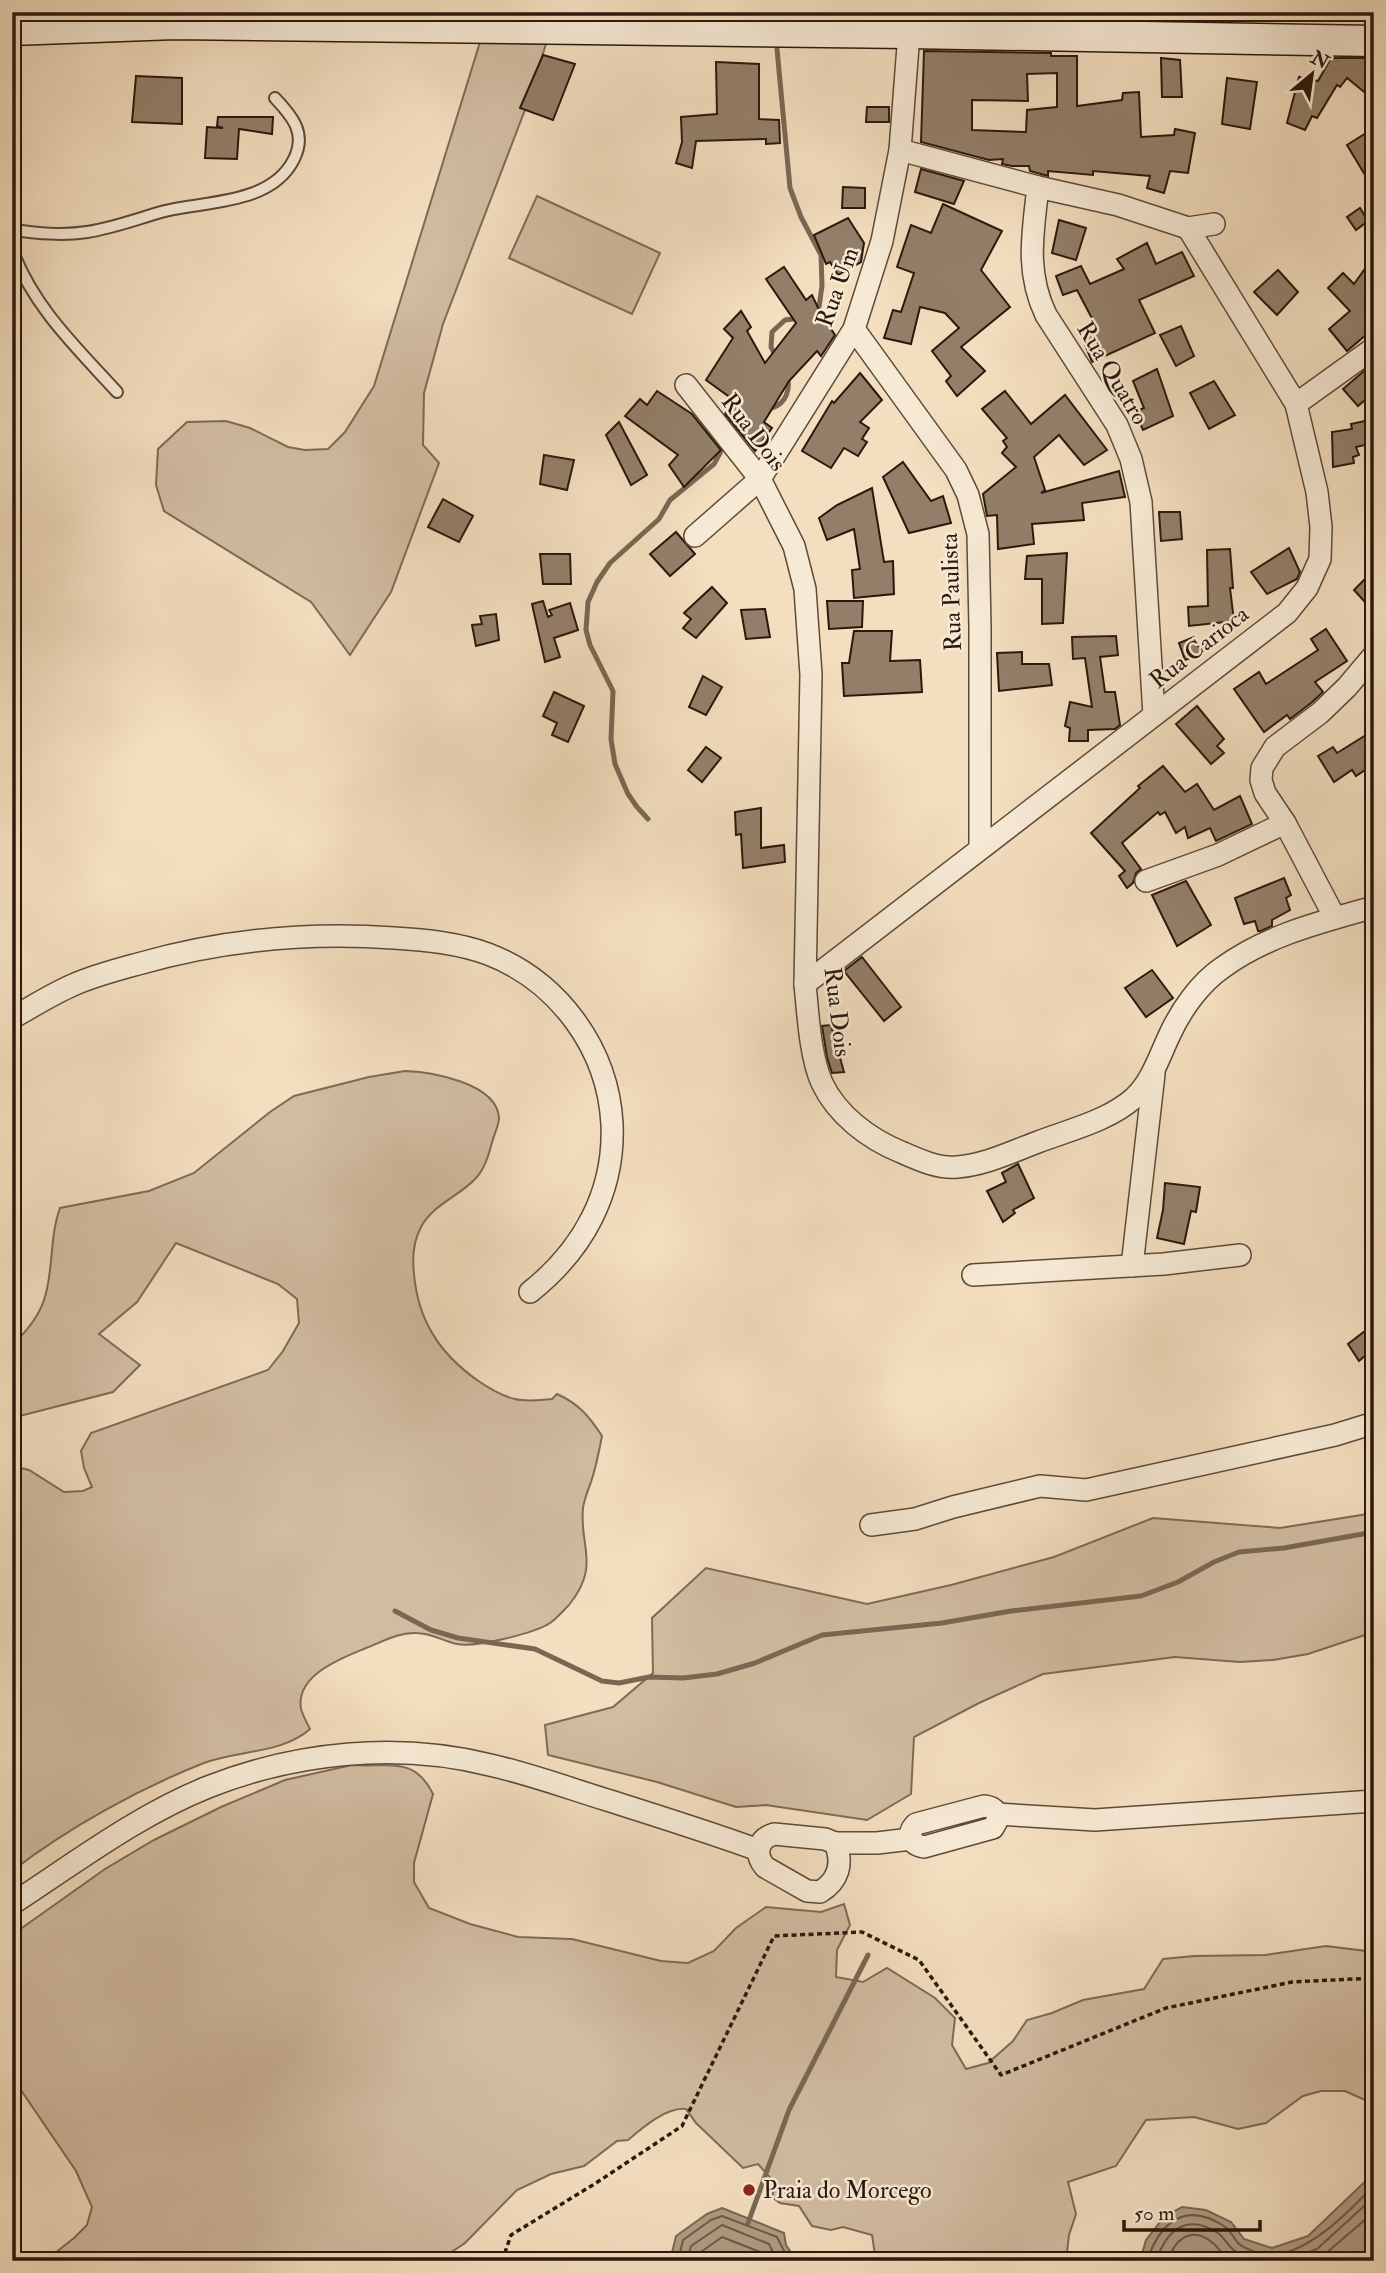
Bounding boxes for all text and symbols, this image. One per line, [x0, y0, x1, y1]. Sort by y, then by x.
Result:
north arrow [1278, 38, 1348, 108]
text: N [1306, 45, 1334, 75]
street label: Rua Um [809, 243, 866, 331]
street label: Rua Quatro [1070, 316, 1155, 431]
street label: Rua Dois [714, 387, 793, 478]
street label: Rua Paulista [934, 531, 969, 652]
street label: Rua Carioca [1143, 598, 1256, 696]
street label: Rua Dois [817, 966, 858, 1059]
place label: Praia do Morcego [763, 2175, 932, 2206]
marker: Praia do Morcego [741, 2182, 757, 2198]
scale bar [1124, 2189, 1260, 2233]
text: 50 m [1134, 2200, 1175, 2227]

